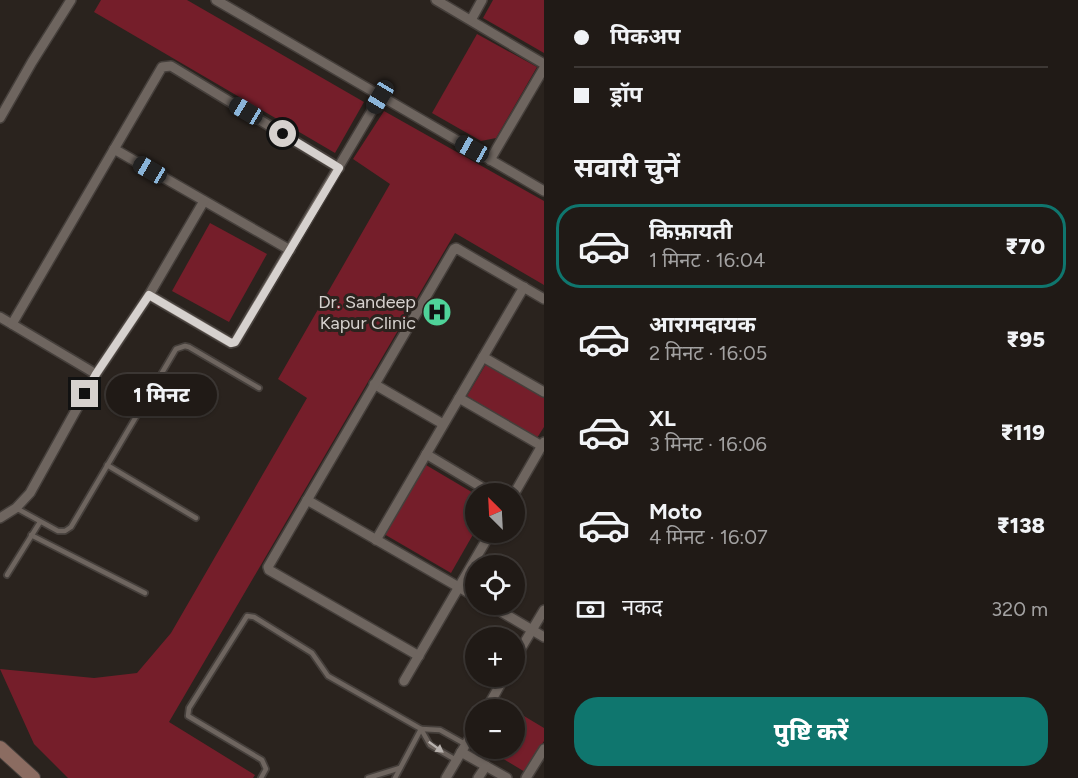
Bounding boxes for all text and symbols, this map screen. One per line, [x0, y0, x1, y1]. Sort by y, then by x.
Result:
text: पिकअप [610, 23, 681, 50]
car [363, 77, 397, 117]
text: ड्रॉप [610, 81, 643, 108]
car [226, 94, 266, 128]
route start [269, 120, 296, 147]
car [452, 132, 492, 166]
text: सवारी चुनें [574, 151, 680, 184]
car [130, 153, 170, 187]
text: किफ़ायती [649, 218, 733, 245]
icon: car [577, 219, 631, 273]
text: ₹70 [1005, 233, 1045, 260]
text: 1 मिनट · 16:04 [649, 248, 765, 272]
place label: Dr. Sandeep Kapur Clinic [318, 291, 416, 334]
hospital icon: Dr. Sandeep Kapur Clinic [421, 296, 453, 328]
text: आरामदायक [649, 311, 756, 338]
icon: car [577, 312, 631, 366]
text: ₹95 [1006, 326, 1045, 353]
text: 2 मिनट · 16:05 [649, 341, 767, 365]
callout: 1 मिनट [106, 373, 217, 415]
route end [71, 380, 98, 407]
text: 1 मिनट [133, 383, 190, 407]
icon: car [577, 405, 631, 459]
text: XL [649, 405, 676, 432]
text: ₹119 [1000, 419, 1045, 446]
text: 3 मिनट · 16:06 [649, 432, 767, 456]
north arrow [465, 483, 525, 543]
map controls [465, 483, 525, 759]
icon: car [577, 498, 631, 552]
text: Moto [649, 498, 702, 525]
text: ₹138 [997, 512, 1045, 539]
text: 4 मिनट · 16:07 [649, 525, 768, 549]
button: locate [465, 555, 525, 615]
icon: cash [574, 593, 607, 626]
text: नकद [622, 594, 663, 621]
text: 320 m [991, 597, 1048, 621]
button: + [465, 627, 525, 687]
button: पुष्टि करें [574, 697, 1048, 766]
button: − [465, 699, 525, 759]
one-way arrow [428, 741, 444, 753]

